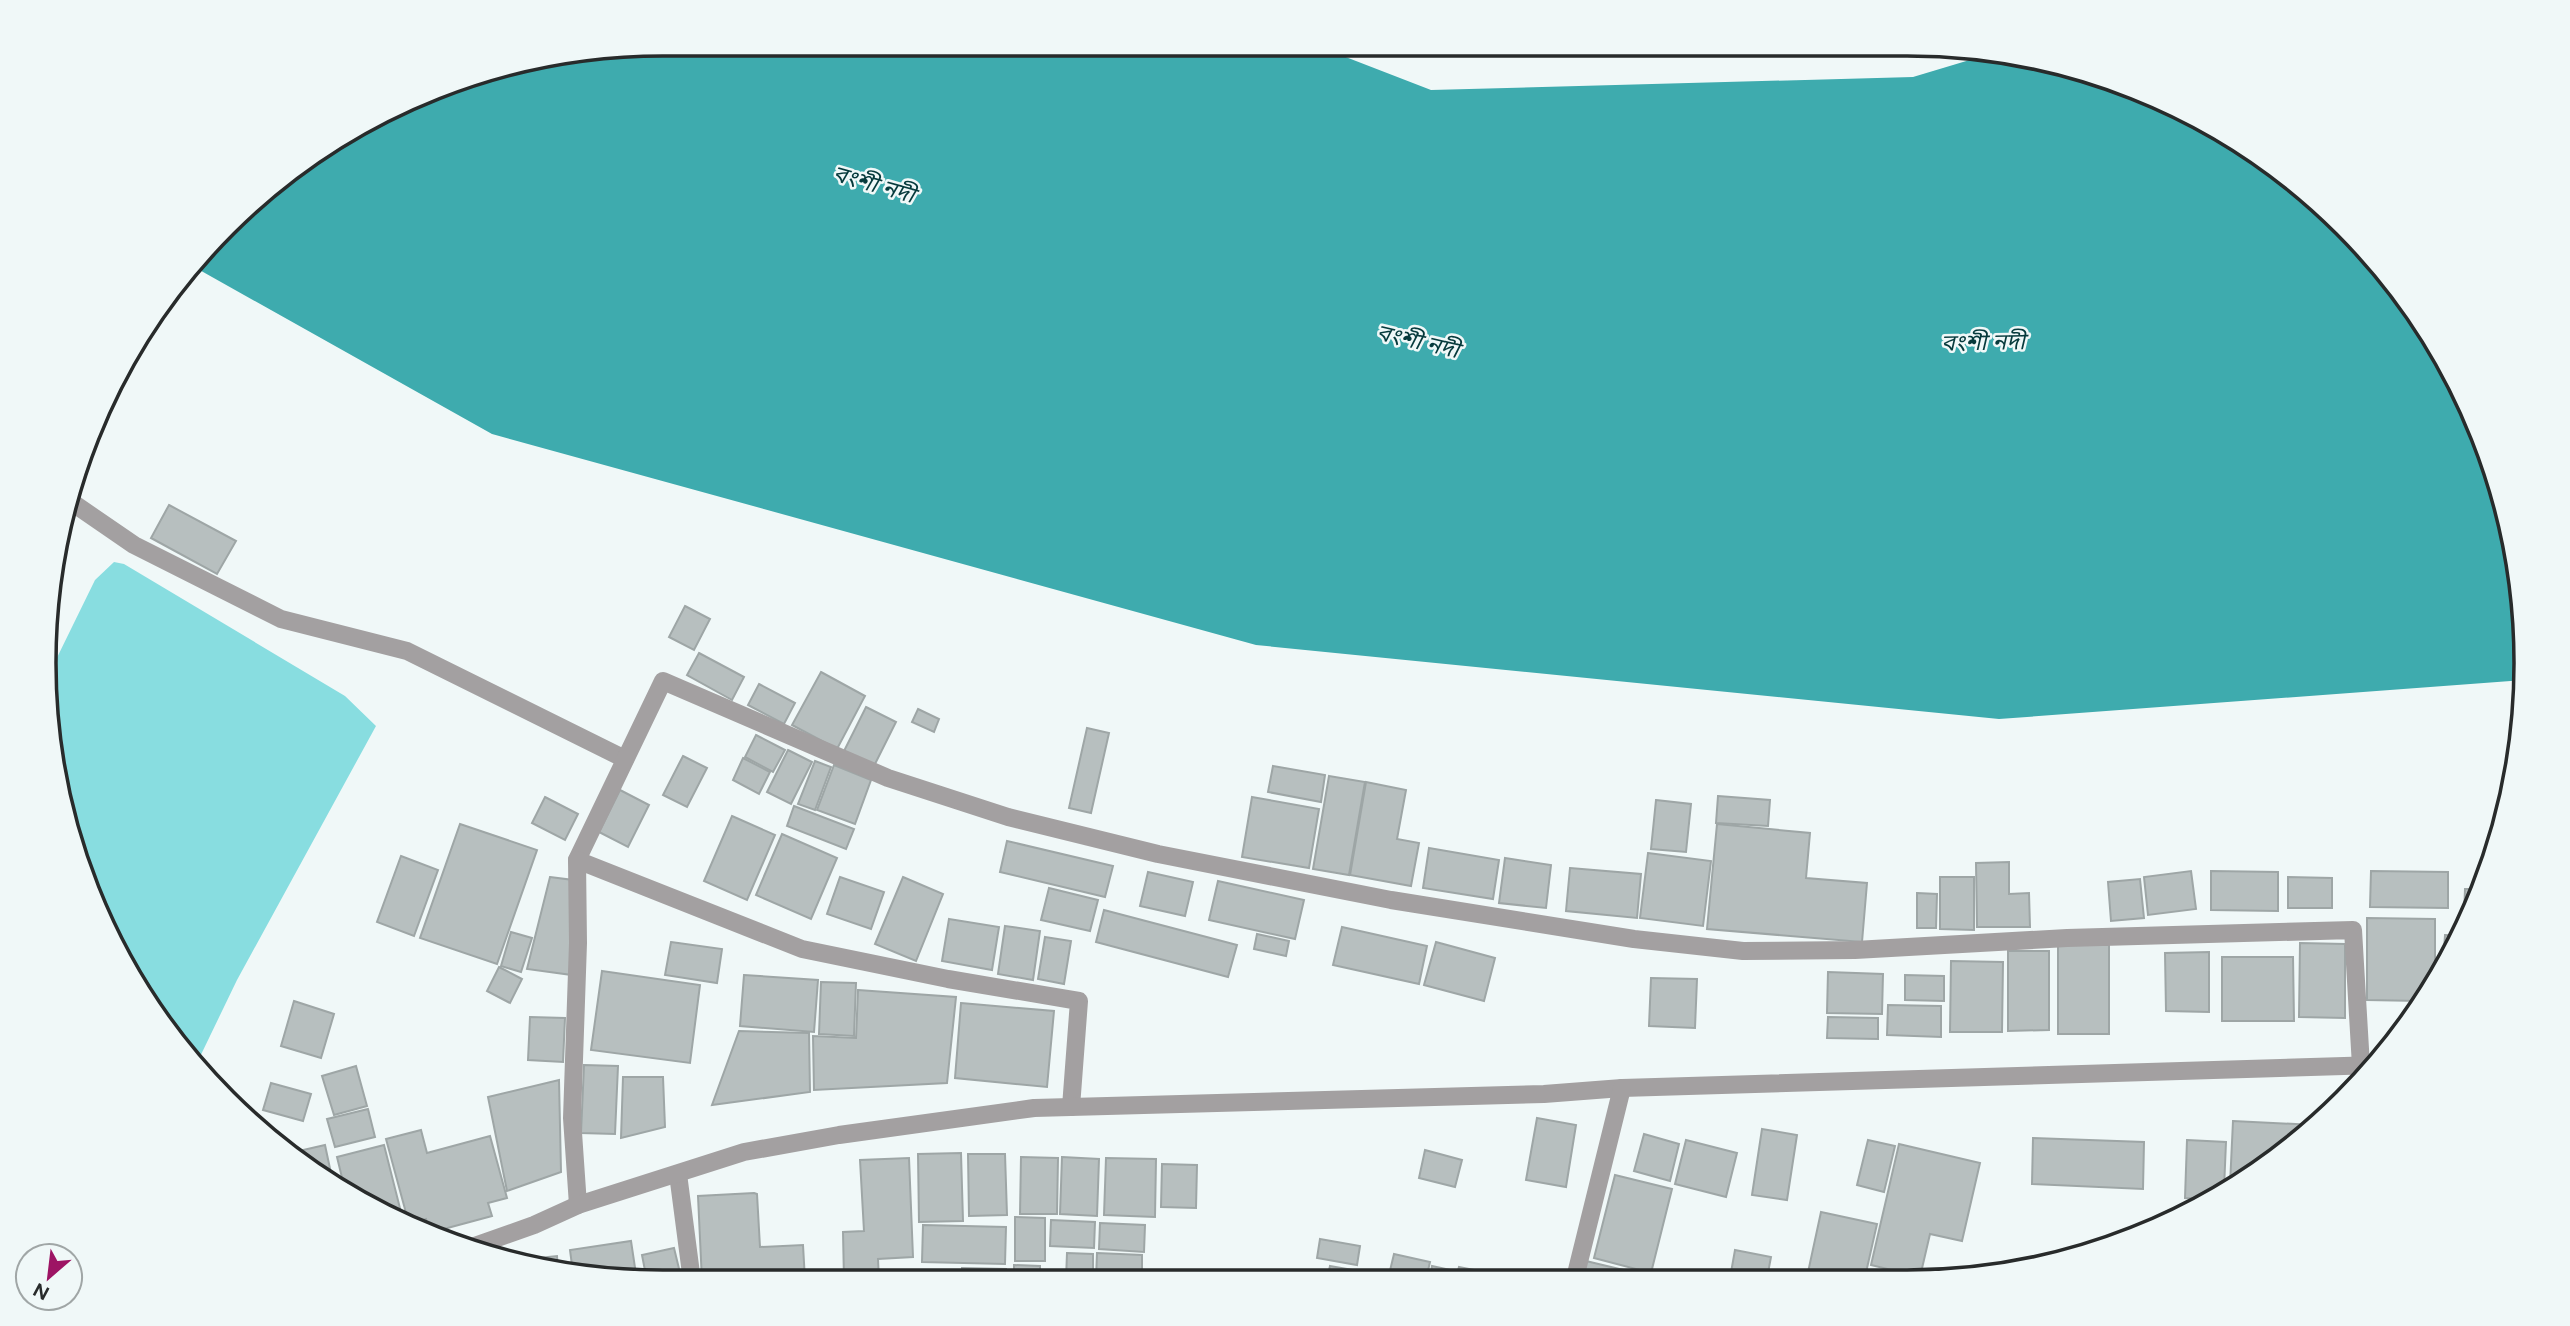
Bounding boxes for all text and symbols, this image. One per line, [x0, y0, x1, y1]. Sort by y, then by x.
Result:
water label: বংশী নদী [830, 159, 922, 210]
water label: বংশী নদী [1374, 318, 1466, 365]
water label: বংশী নদী [1941, 327, 2029, 357]
north arrow [14, 1242, 84, 1312]
text: N [29, 1278, 53, 1305]

